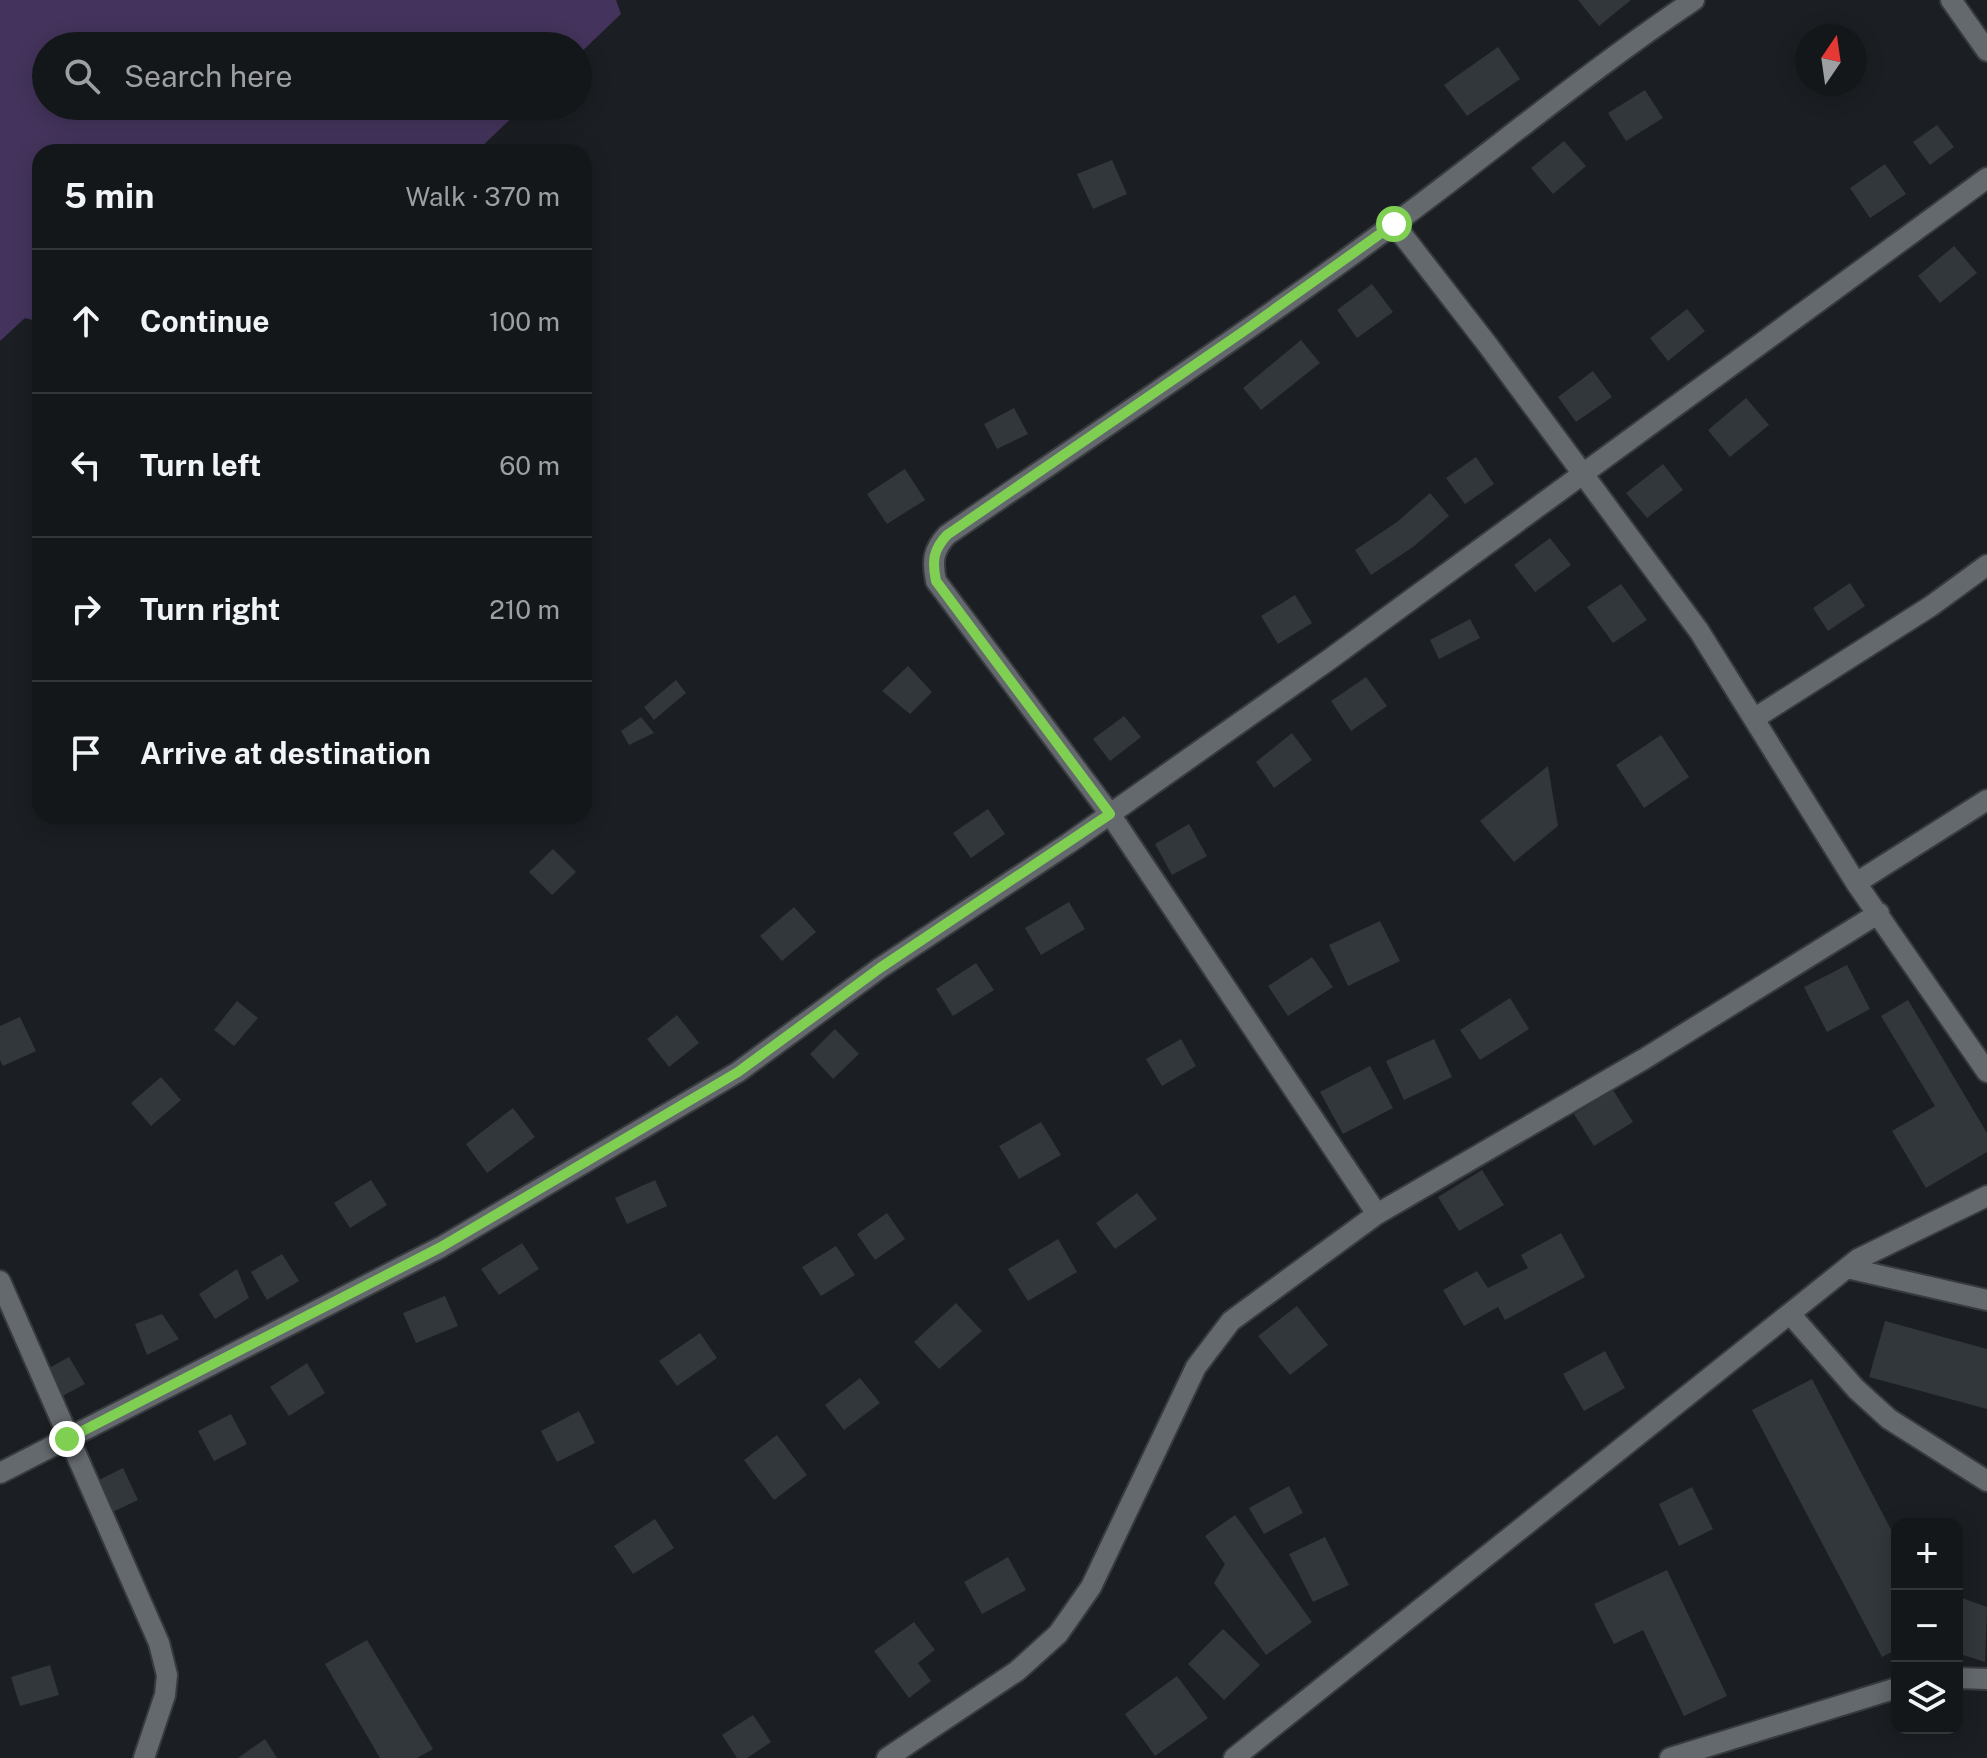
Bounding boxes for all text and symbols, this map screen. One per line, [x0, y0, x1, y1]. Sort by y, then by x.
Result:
north arrow [1795, 24, 1867, 96]
search box [32, 32, 592, 120]
icon: search [60, 54, 104, 98]
text: Search here [124, 58, 292, 94]
text: 5 min [64, 176, 154, 216]
text: Walk · 370 m [405, 181, 560, 212]
route start [1376, 206, 1412, 242]
icon: ahead [64, 299, 108, 343]
text: Continue [140, 303, 270, 339]
text: 100 m [489, 306, 560, 337]
icon: left [64, 443, 108, 487]
text: Turn left [140, 447, 261, 483]
text: 60 m [499, 450, 560, 481]
icon: right [64, 587, 108, 631]
text: Turn right [140, 591, 280, 627]
text: 210 m [489, 594, 560, 625]
icon: arrive [64, 731, 108, 775]
text: Arrive at destination [140, 735, 431, 771]
route end [49, 1421, 85, 1457]
map controls [1891, 1518, 1963, 1734]
button: + [1891, 1518, 1963, 1590]
button: − [1891, 1590, 1963, 1662]
button: layers [1891, 1662, 1963, 1734]

